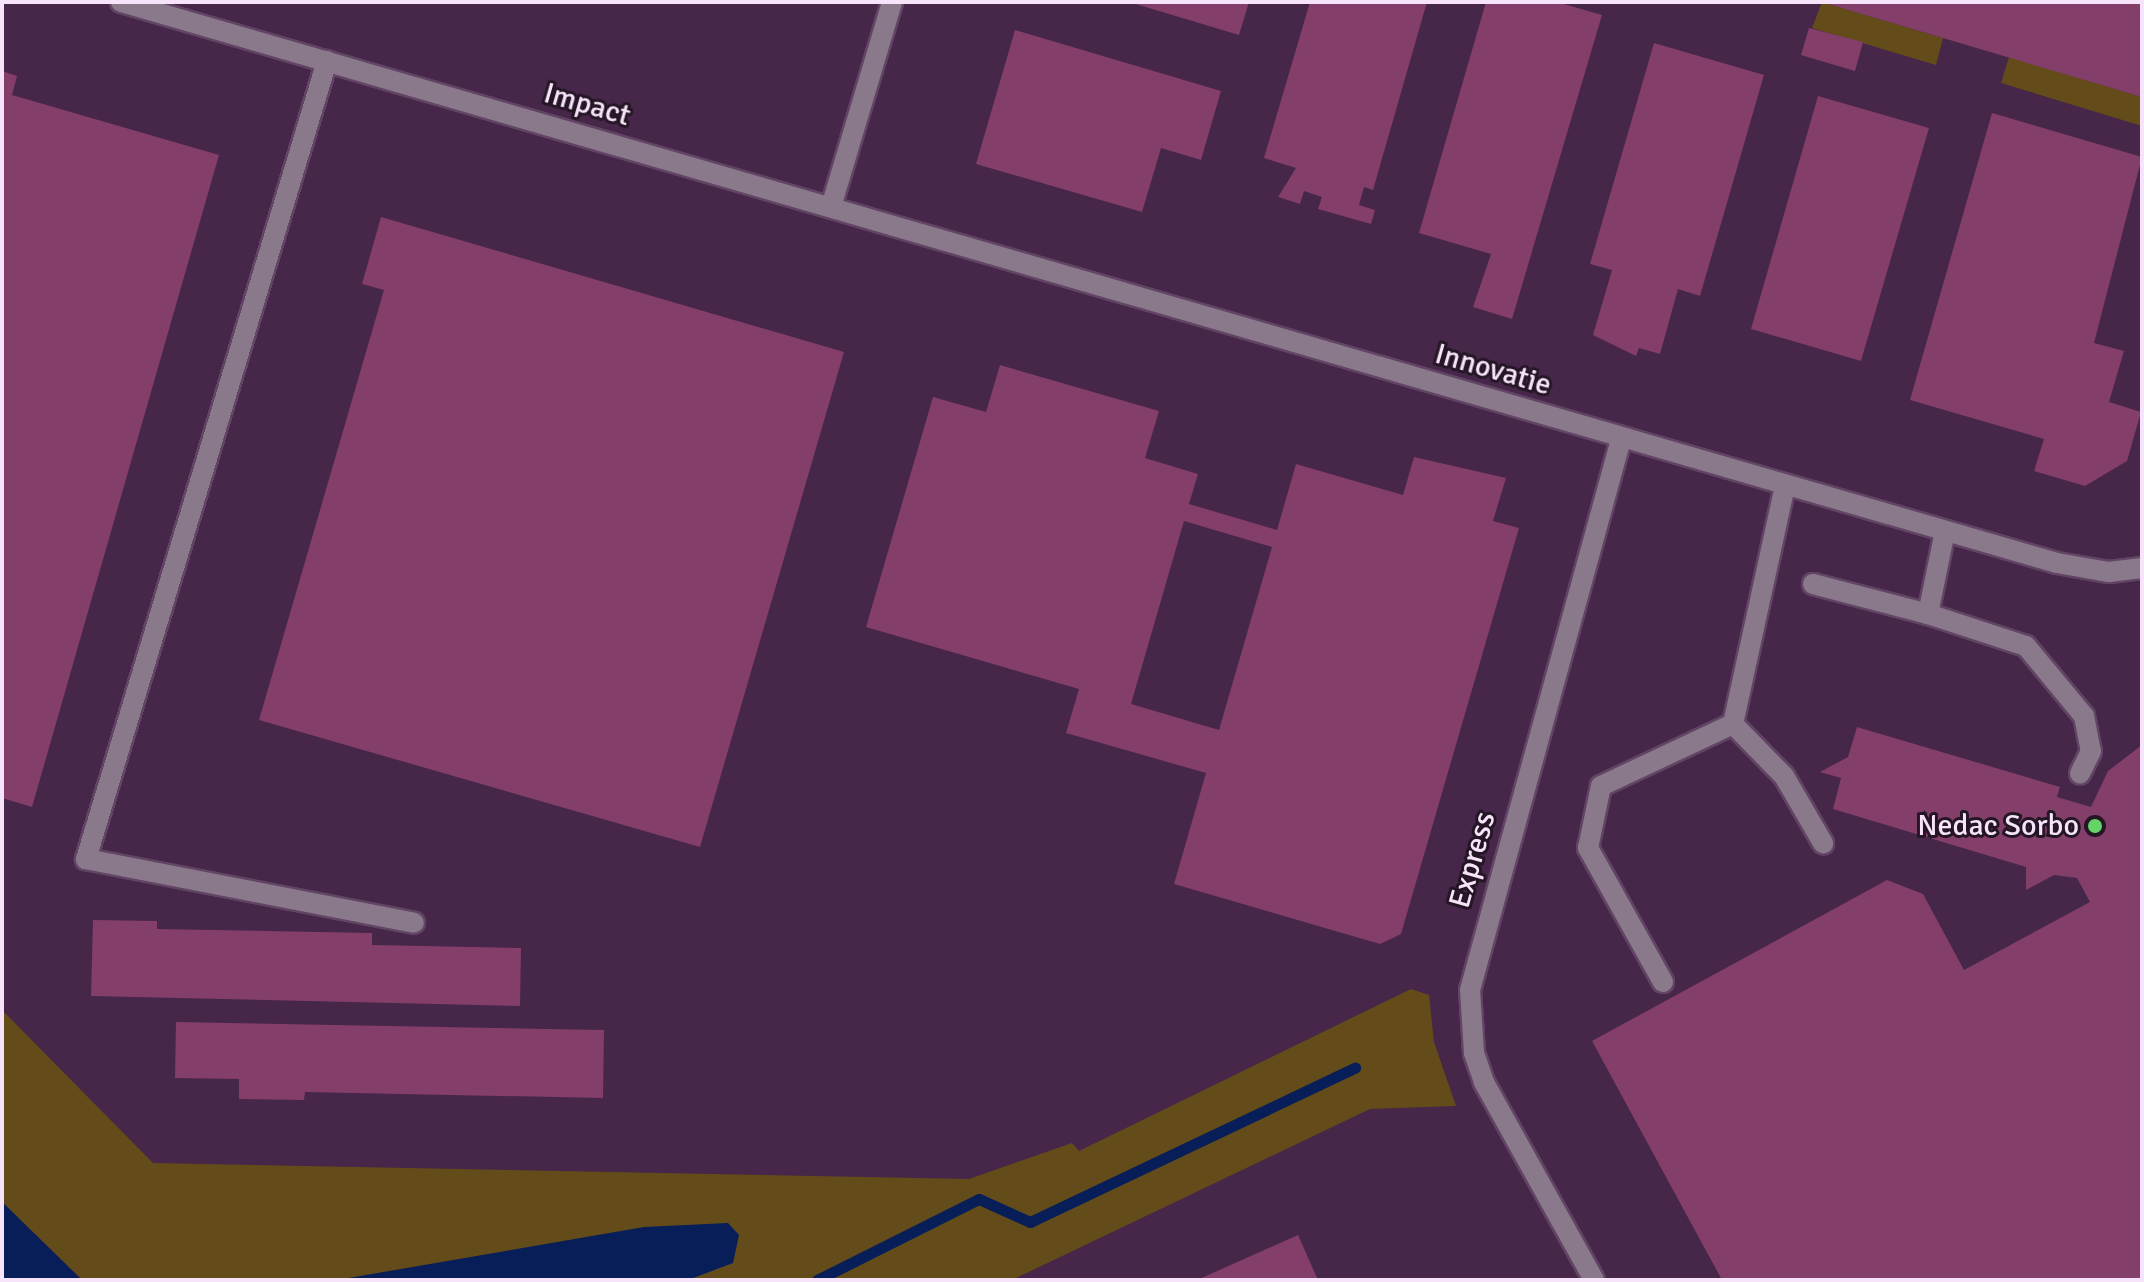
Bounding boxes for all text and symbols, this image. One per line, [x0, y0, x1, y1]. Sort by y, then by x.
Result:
street label: Impact [540, 76, 634, 134]
street label: Innovatie [1431, 336, 1555, 404]
street label: Express [1442, 808, 1504, 912]
place label: Nedac Sorbo [1917, 808, 2079, 844]
marker: Nedac Sorbo [2086, 817, 2104, 835]

